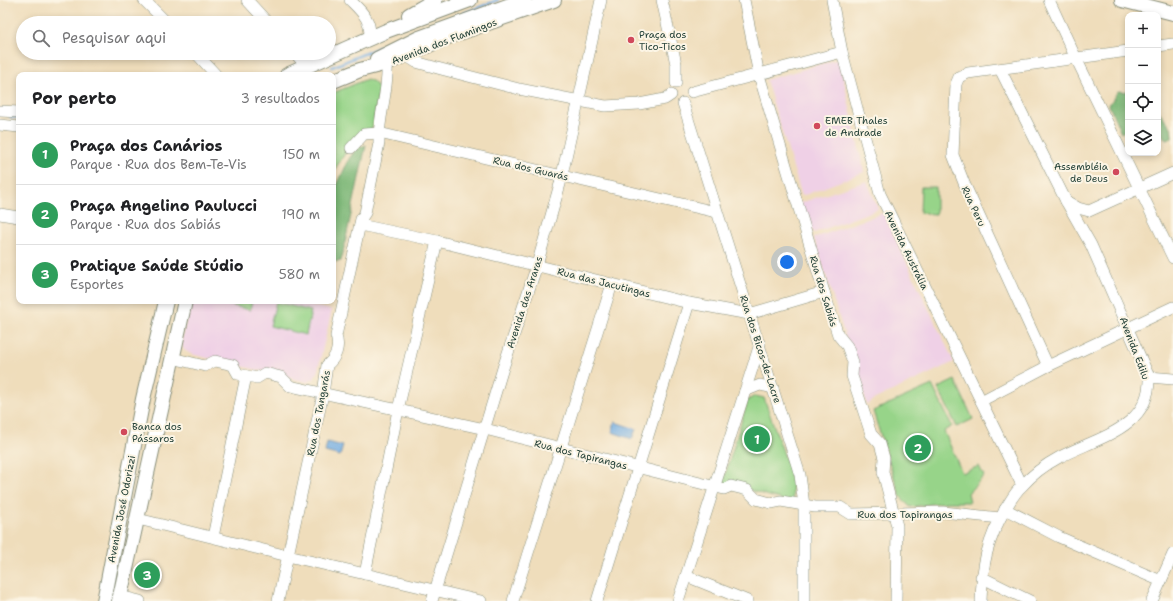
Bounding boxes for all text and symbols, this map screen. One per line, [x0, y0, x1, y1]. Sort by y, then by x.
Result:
map controls [1125, 12, 1161, 156]
button: + [1125, 12, 1161, 48]
street label: Avenida dos Flamingos [390, 15, 499, 68]
search box [16, 16, 336, 60]
icon: search [30, 27, 52, 49]
text: Pesquisar aqui [62, 28, 166, 48]
place label: Praça dos Tico-Ticos [639, 28, 687, 53]
marker: Praça dos Tico-Ticos [626, 35, 636, 45]
button: − [1125, 48, 1161, 84]
button: locate [1125, 84, 1161, 120]
text: Por perto [32, 87, 117, 109]
text: 3 resultados [241, 90, 320, 107]
place label: EMEB Thales de Andrade [825, 114, 888, 139]
button: layers [1125, 120, 1161, 156]
marker: EMEB Thales de Andrade [812, 121, 822, 131]
text: Praça dos Canários [70, 136, 222, 156]
text: 1 [42, 146, 48, 163]
text: 150 m [282, 146, 320, 163]
street label: Rua dos Guarás [492, 153, 570, 183]
text: Parque · Rua dos Bem-Te-Vis [70, 156, 247, 173]
place label: Assembléia de Deus [1054, 160, 1109, 185]
marker: Assembléia de Deus [1111, 167, 1121, 177]
street label: Rua Peru [959, 184, 989, 229]
text: Praça Angelino Paulucci [70, 196, 257, 216]
text: 2 [40, 206, 50, 223]
text: 190 m [281, 206, 320, 223]
street label: Avenida Austrália [882, 208, 932, 293]
text: Parque · Rua dos Sabiás [70, 216, 221, 233]
your location [777, 252, 797, 272]
street label: Avenida das Araras [503, 254, 546, 350]
street label: Rua dos Sabiás [807, 254, 841, 328]
text: Pratique Saúde Stúdio [70, 256, 244, 276]
street label: Rua das Jacutingas [556, 265, 652, 300]
text: 3 [40, 266, 50, 283]
text: 580 m [279, 266, 320, 283]
text: Esportes [70, 276, 124, 293]
street label: Rua dos Bicos-de-Lacre [737, 293, 784, 405]
street label: Avenida Edilu [1117, 315, 1153, 382]
street label: Rua dos Tangarás [304, 369, 333, 457]
place label: Banca dos Pássaros [132, 420, 182, 445]
pin: 1 [744, 424, 770, 454]
marker: Banca dos Pássaros [119, 427, 129, 437]
pin: 2 [905, 433, 931, 463]
street label: Rua dos Tapirangas [533, 437, 629, 472]
street label: Avenida José Odorizzi [105, 454, 138, 564]
street label: Rua dos Tapirangas [857, 508, 953, 521]
pin: 3 [134, 560, 160, 590]

